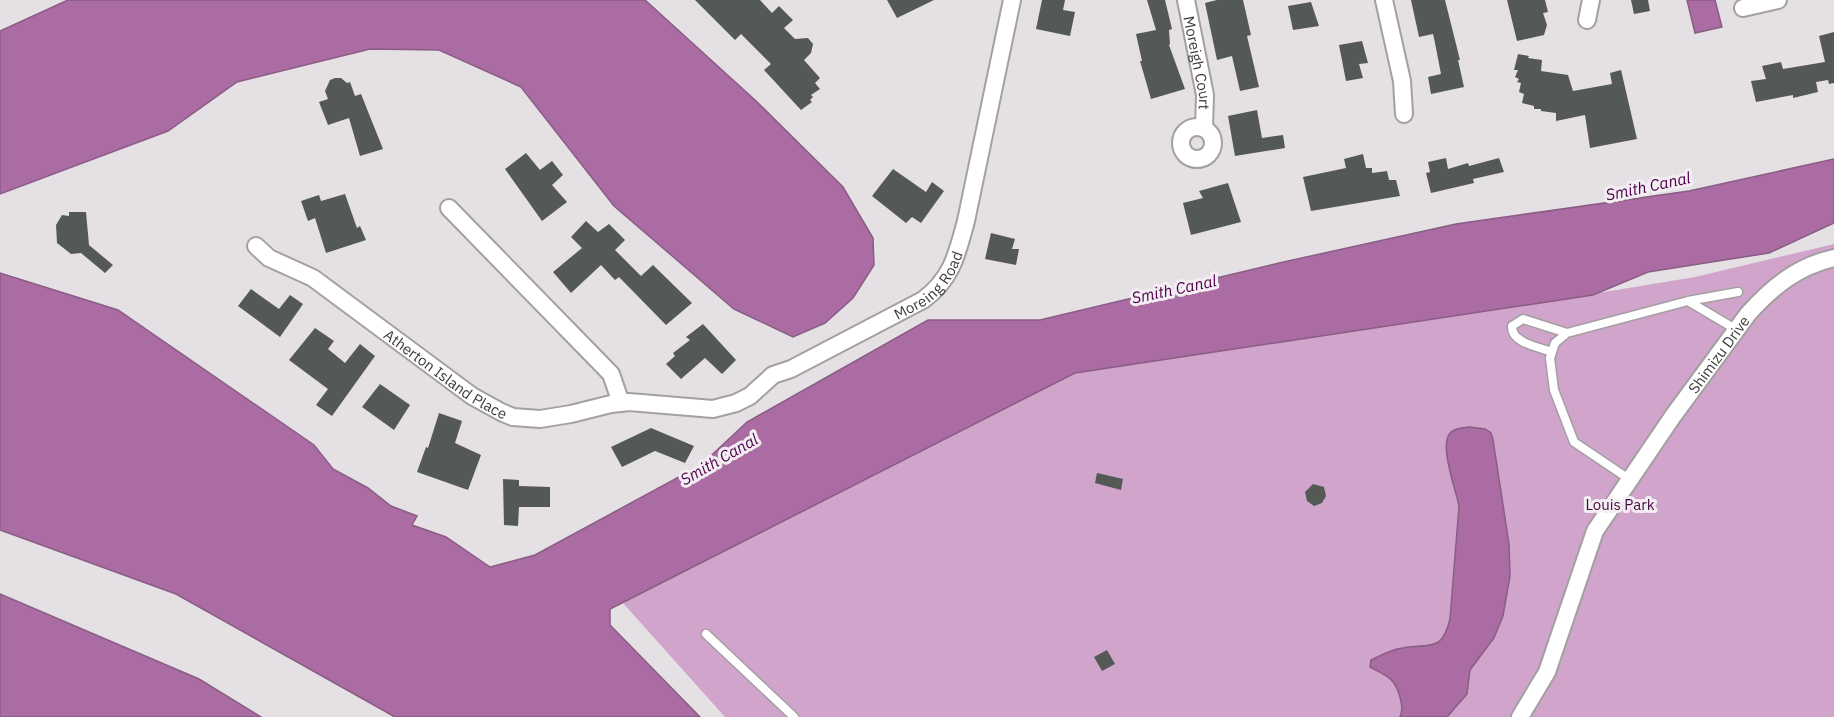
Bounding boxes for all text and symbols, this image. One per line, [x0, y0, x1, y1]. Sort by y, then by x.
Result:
street label: Moreigh Court [1180, 14, 1215, 110]
water label: Smith Canal [1604, 167, 1693, 205]
street label: Moreing Road [890, 248, 966, 323]
water label: Smith Canal [1130, 270, 1219, 308]
street label: Shimizu Drive [1684, 312, 1753, 397]
street label: Atherton Island Place [380, 325, 510, 423]
water label: Smith Canal [677, 428, 762, 489]
park label: Louis Park [1585, 495, 1655, 514]

